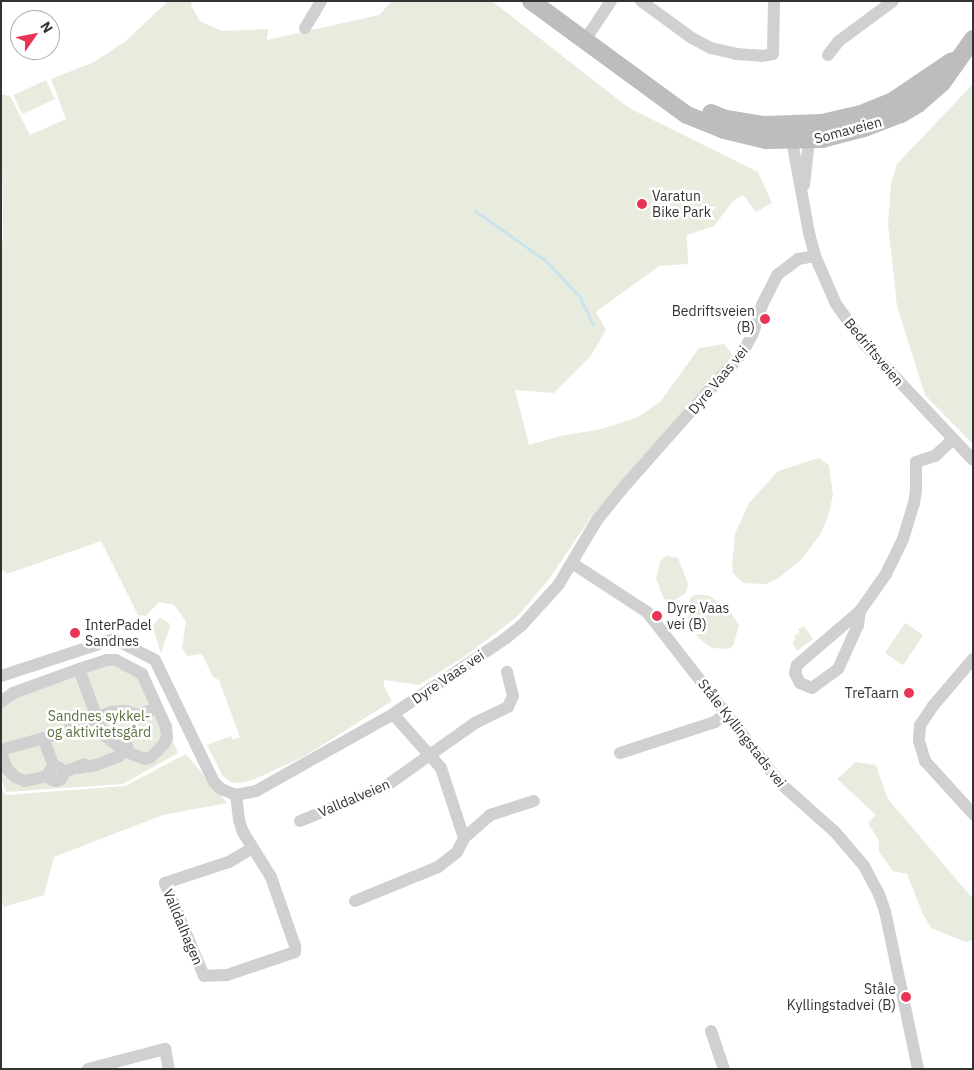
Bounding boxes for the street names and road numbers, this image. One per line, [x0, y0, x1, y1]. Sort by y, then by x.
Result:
street label: Somaveien [812, 113, 884, 147]
street label: Bedriftsveien [841, 315, 907, 389]
street label: Dyre Vaas vei [685, 343, 751, 417]
street label: Dyre Vaas vei [409, 647, 487, 707]
street label: Ståle Kyllingstads vei [695, 676, 789, 790]
street label: Valldalveien [316, 775, 392, 821]
street label: Valldalhagen [159, 886, 207, 968]

